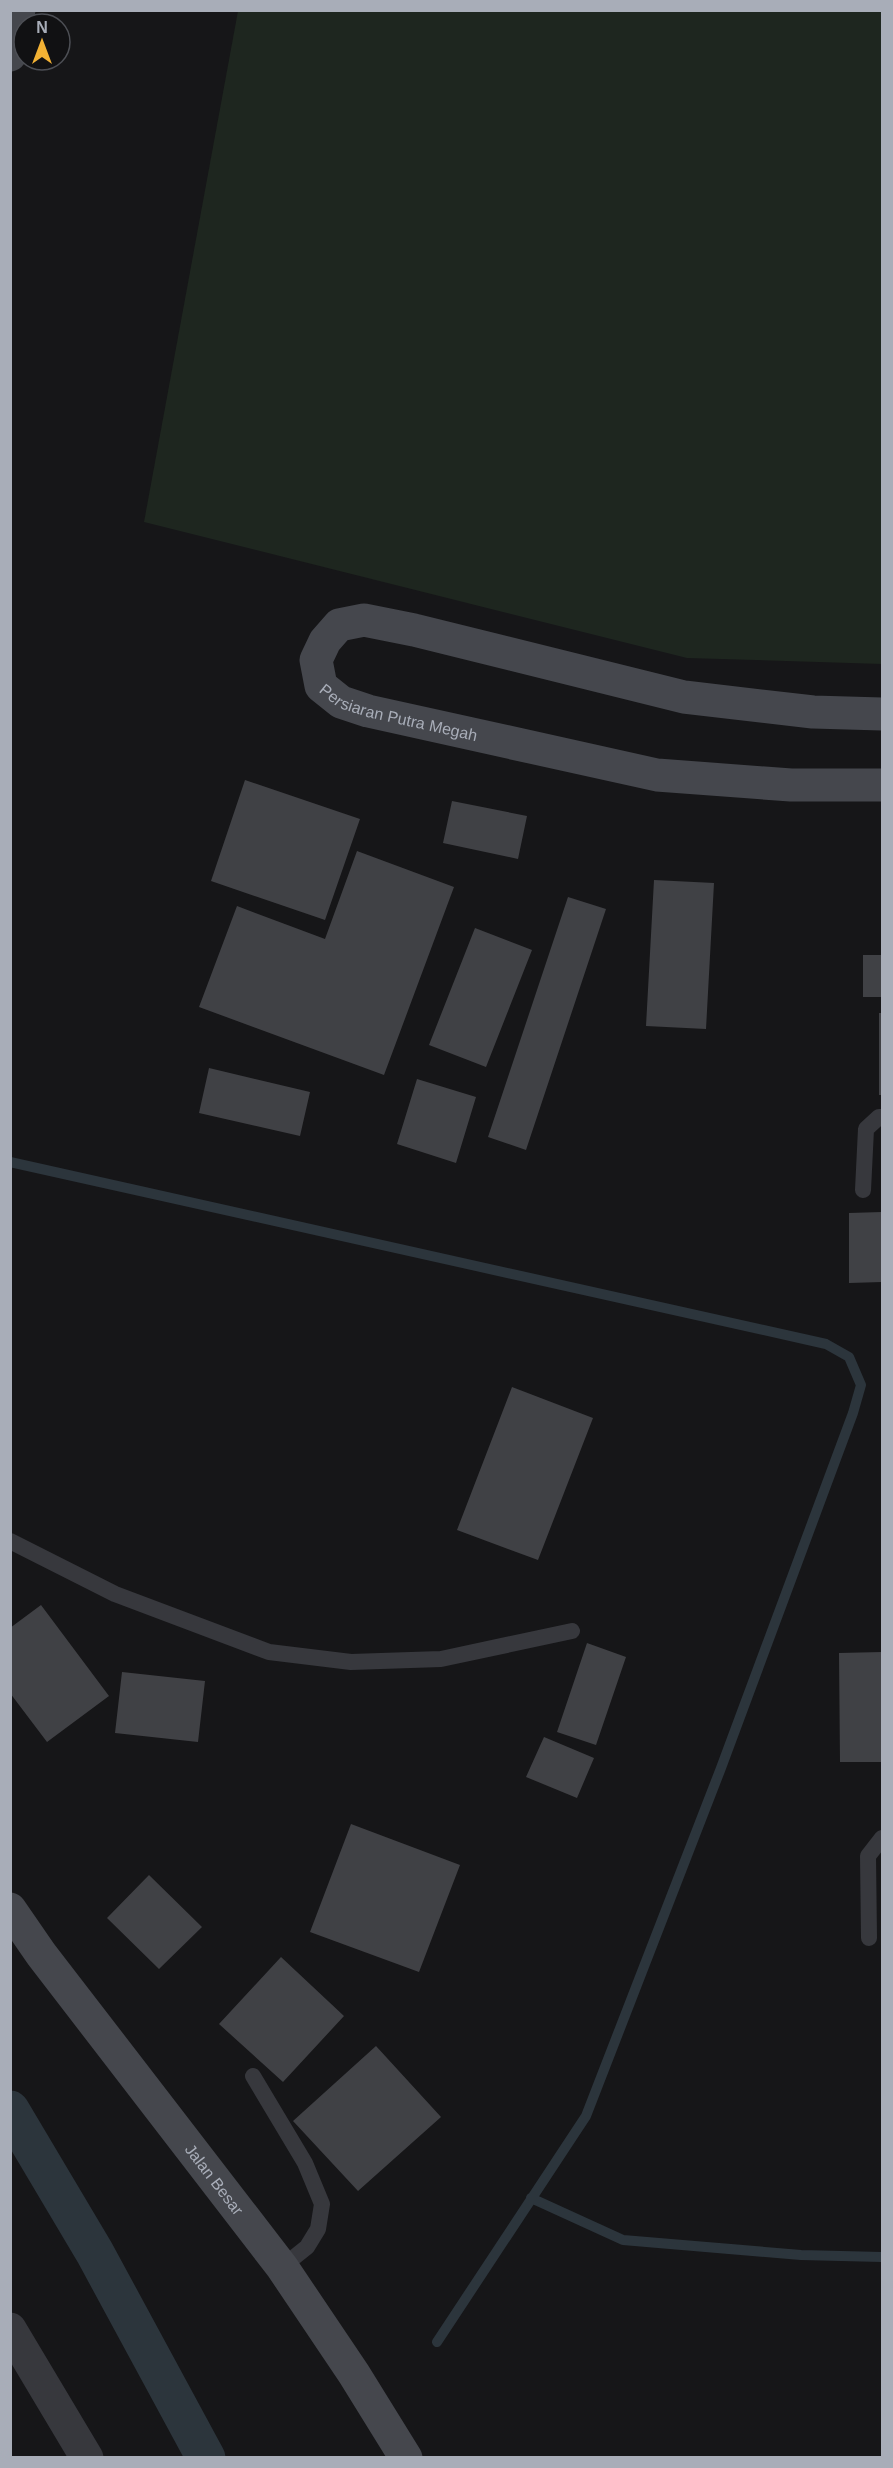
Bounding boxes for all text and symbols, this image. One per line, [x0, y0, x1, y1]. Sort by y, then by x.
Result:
north arrow [12, 12, 72, 72]
text: N [36, 19, 48, 36]
street label: Persiaran Putra Megah [317, 680, 479, 743]
street label: Jalan Besar [182, 2141, 247, 2219]

